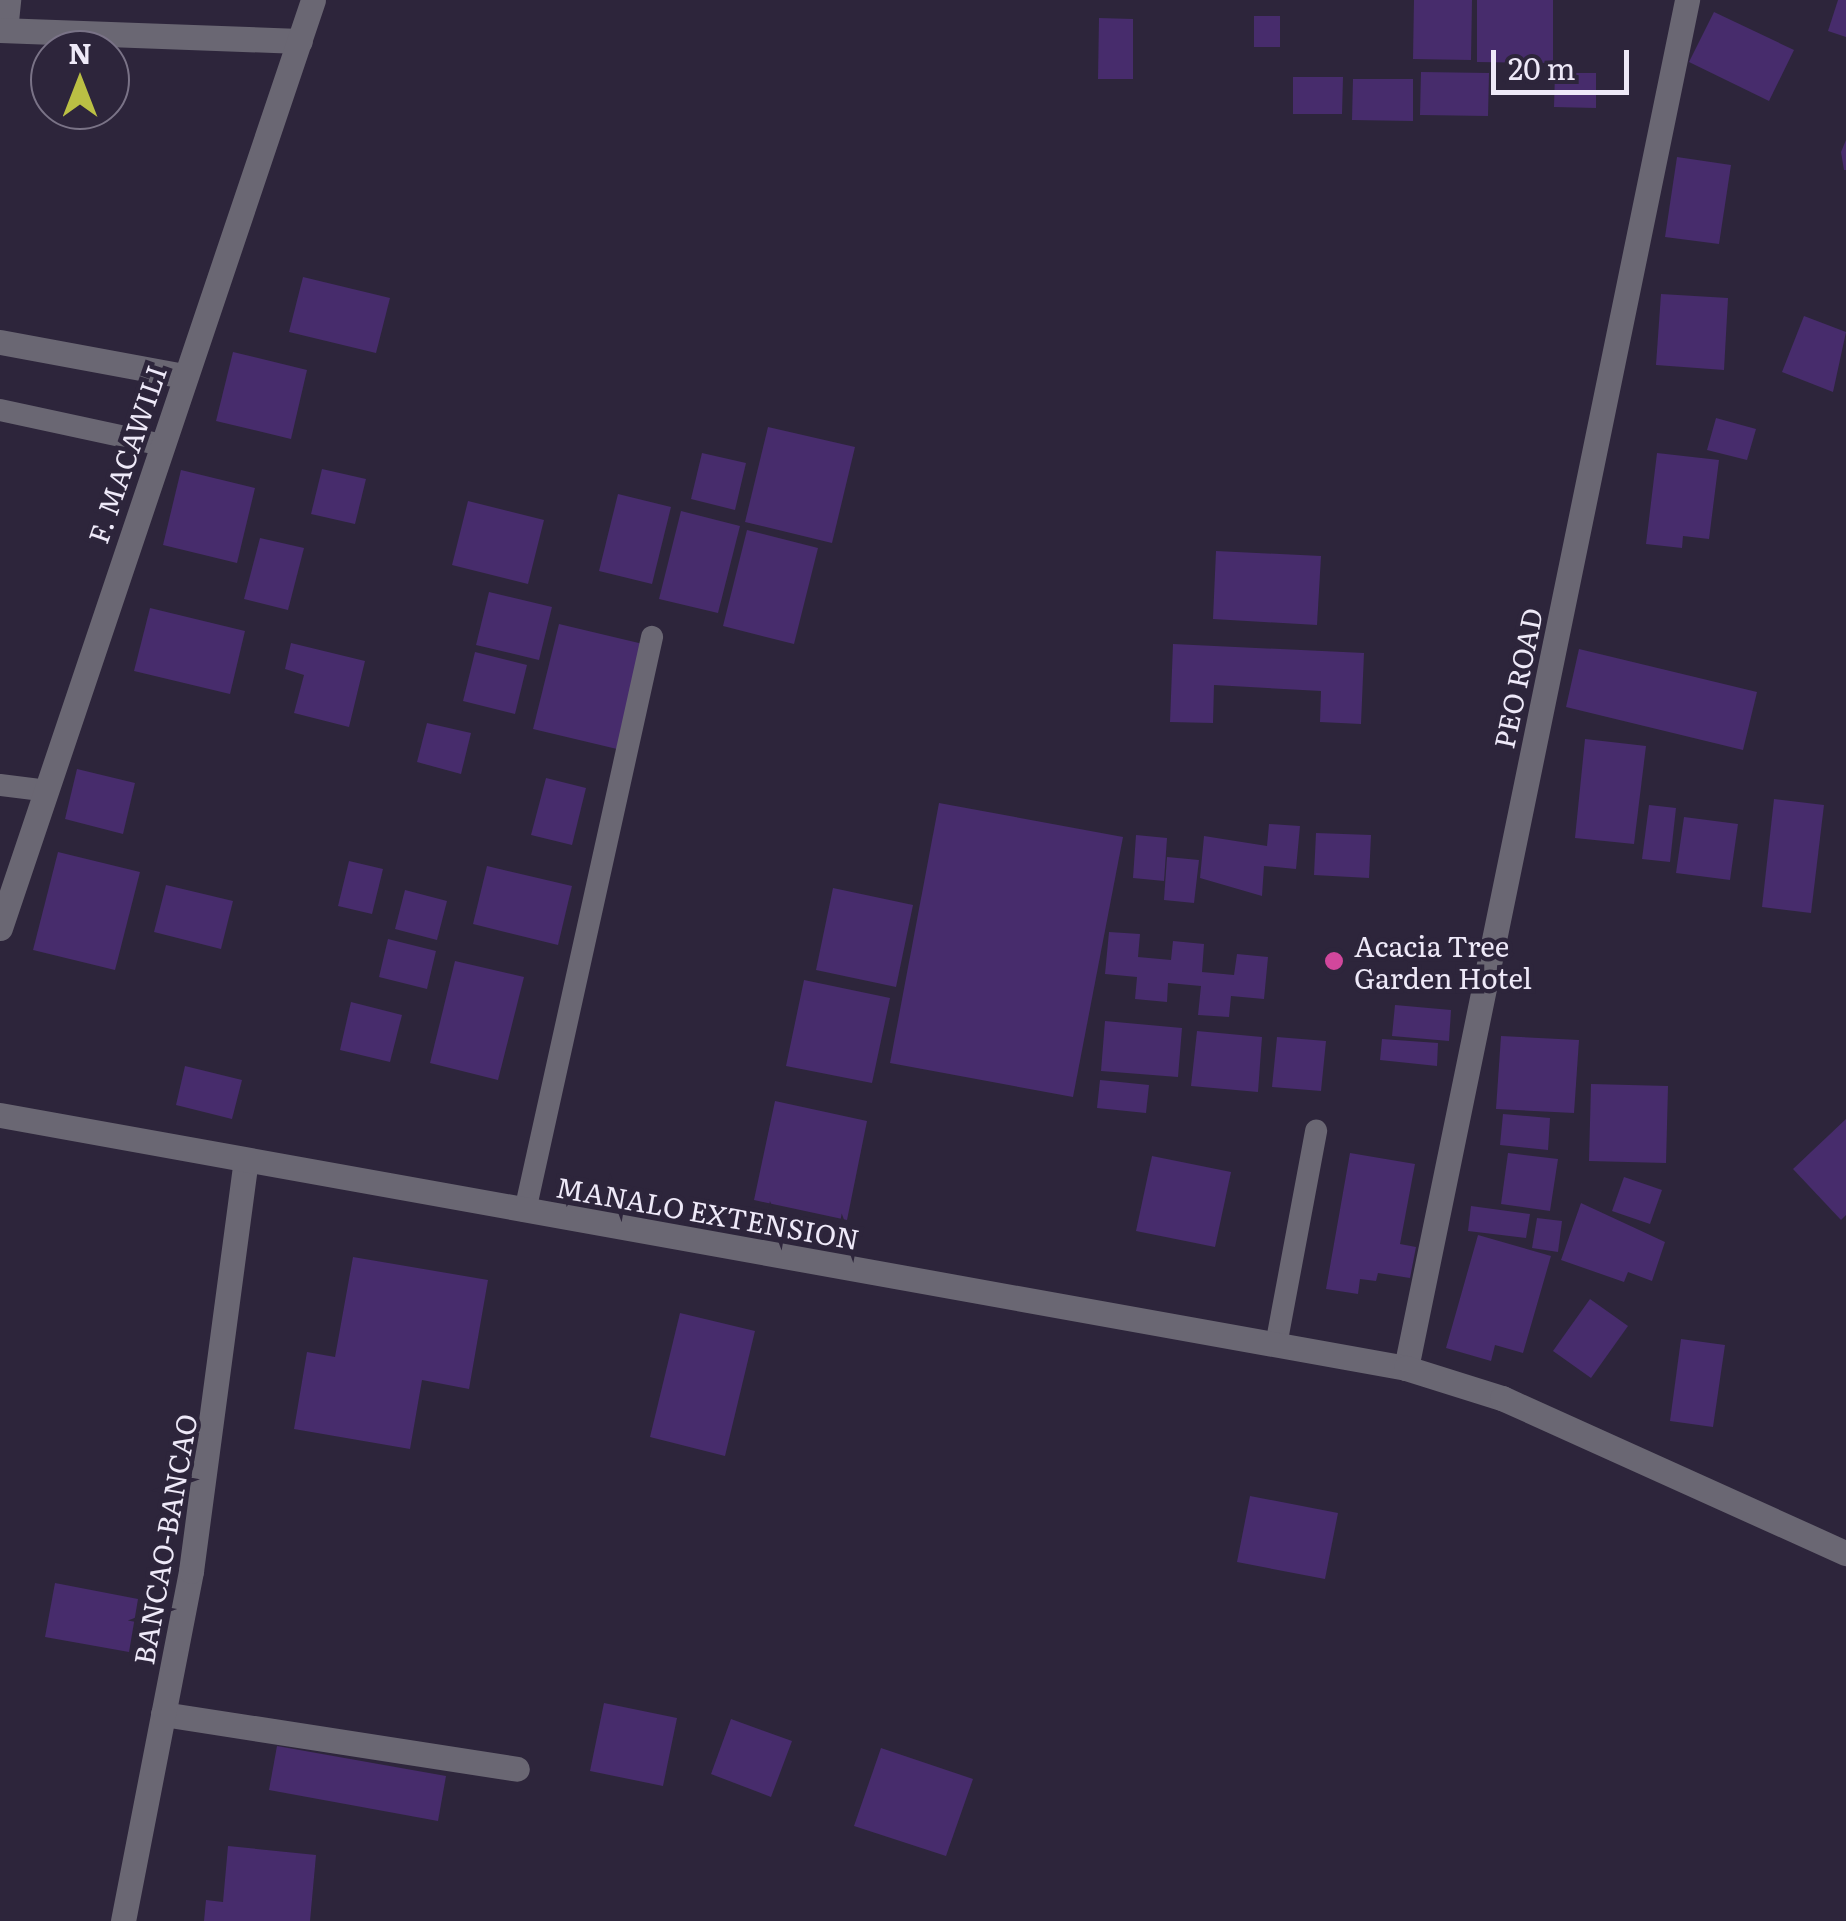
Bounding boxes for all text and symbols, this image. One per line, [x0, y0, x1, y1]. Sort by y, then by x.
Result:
north arrow [30, 30, 130, 130]
scale bar [1496, 30, 1634, 92]
text: N [68, 31, 92, 73]
text: 20 m [1508, 45, 1576, 89]
street label: F. MACAWILI [80, 361, 172, 547]
street label: PEO ROAD [1486, 605, 1548, 751]
place label: Acacia Tree Garden Hotel [1354, 928, 1532, 994]
marker: Acacia Tree Garden Hotel [1323, 950, 1345, 972]
street label: MANALO EXTENSION [554, 1169, 862, 1255]
street label: BANCAO-BANCAO [125, 1411, 203, 1667]

